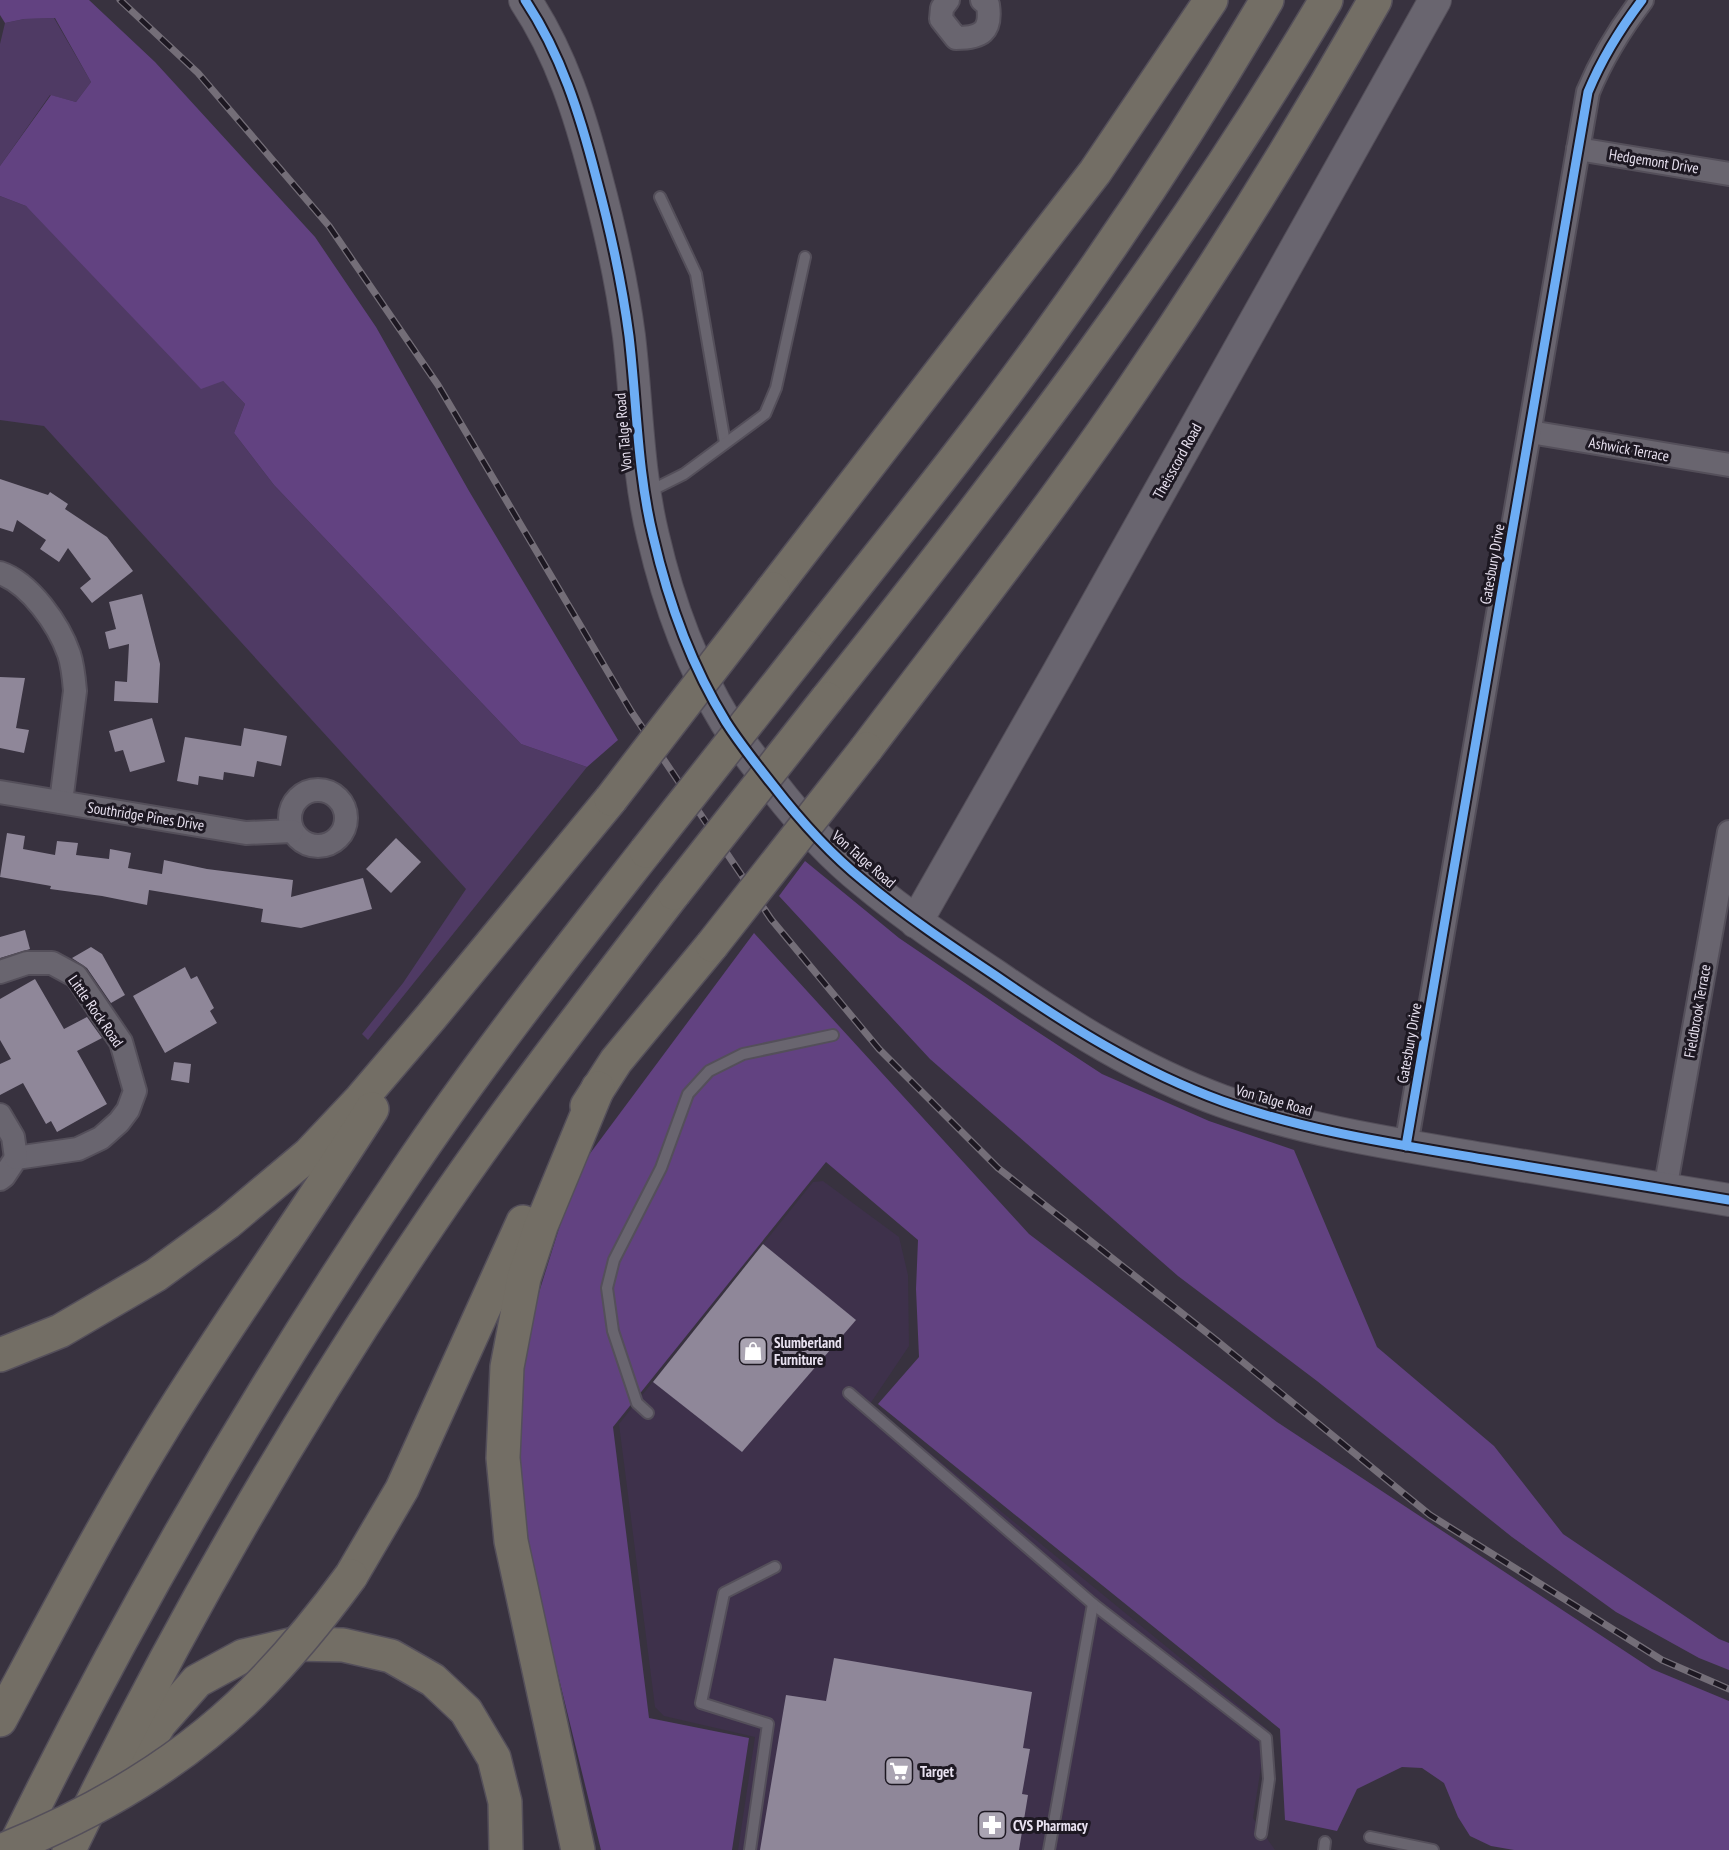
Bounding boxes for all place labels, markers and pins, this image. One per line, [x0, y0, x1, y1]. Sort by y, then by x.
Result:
place label: Slumberland Furniture [774, 1333, 842, 1369]
shop icon: Slumberland Furniture [737, 1335, 769, 1367]
supermarket icon: Target [883, 1755, 915, 1787]
place label: Target [920, 1762, 954, 1781]
pharmacy icon: CVS Pharmacy [976, 1809, 1008, 1841]
place label: CVS Pharmacy [1013, 1816, 1089, 1835]

